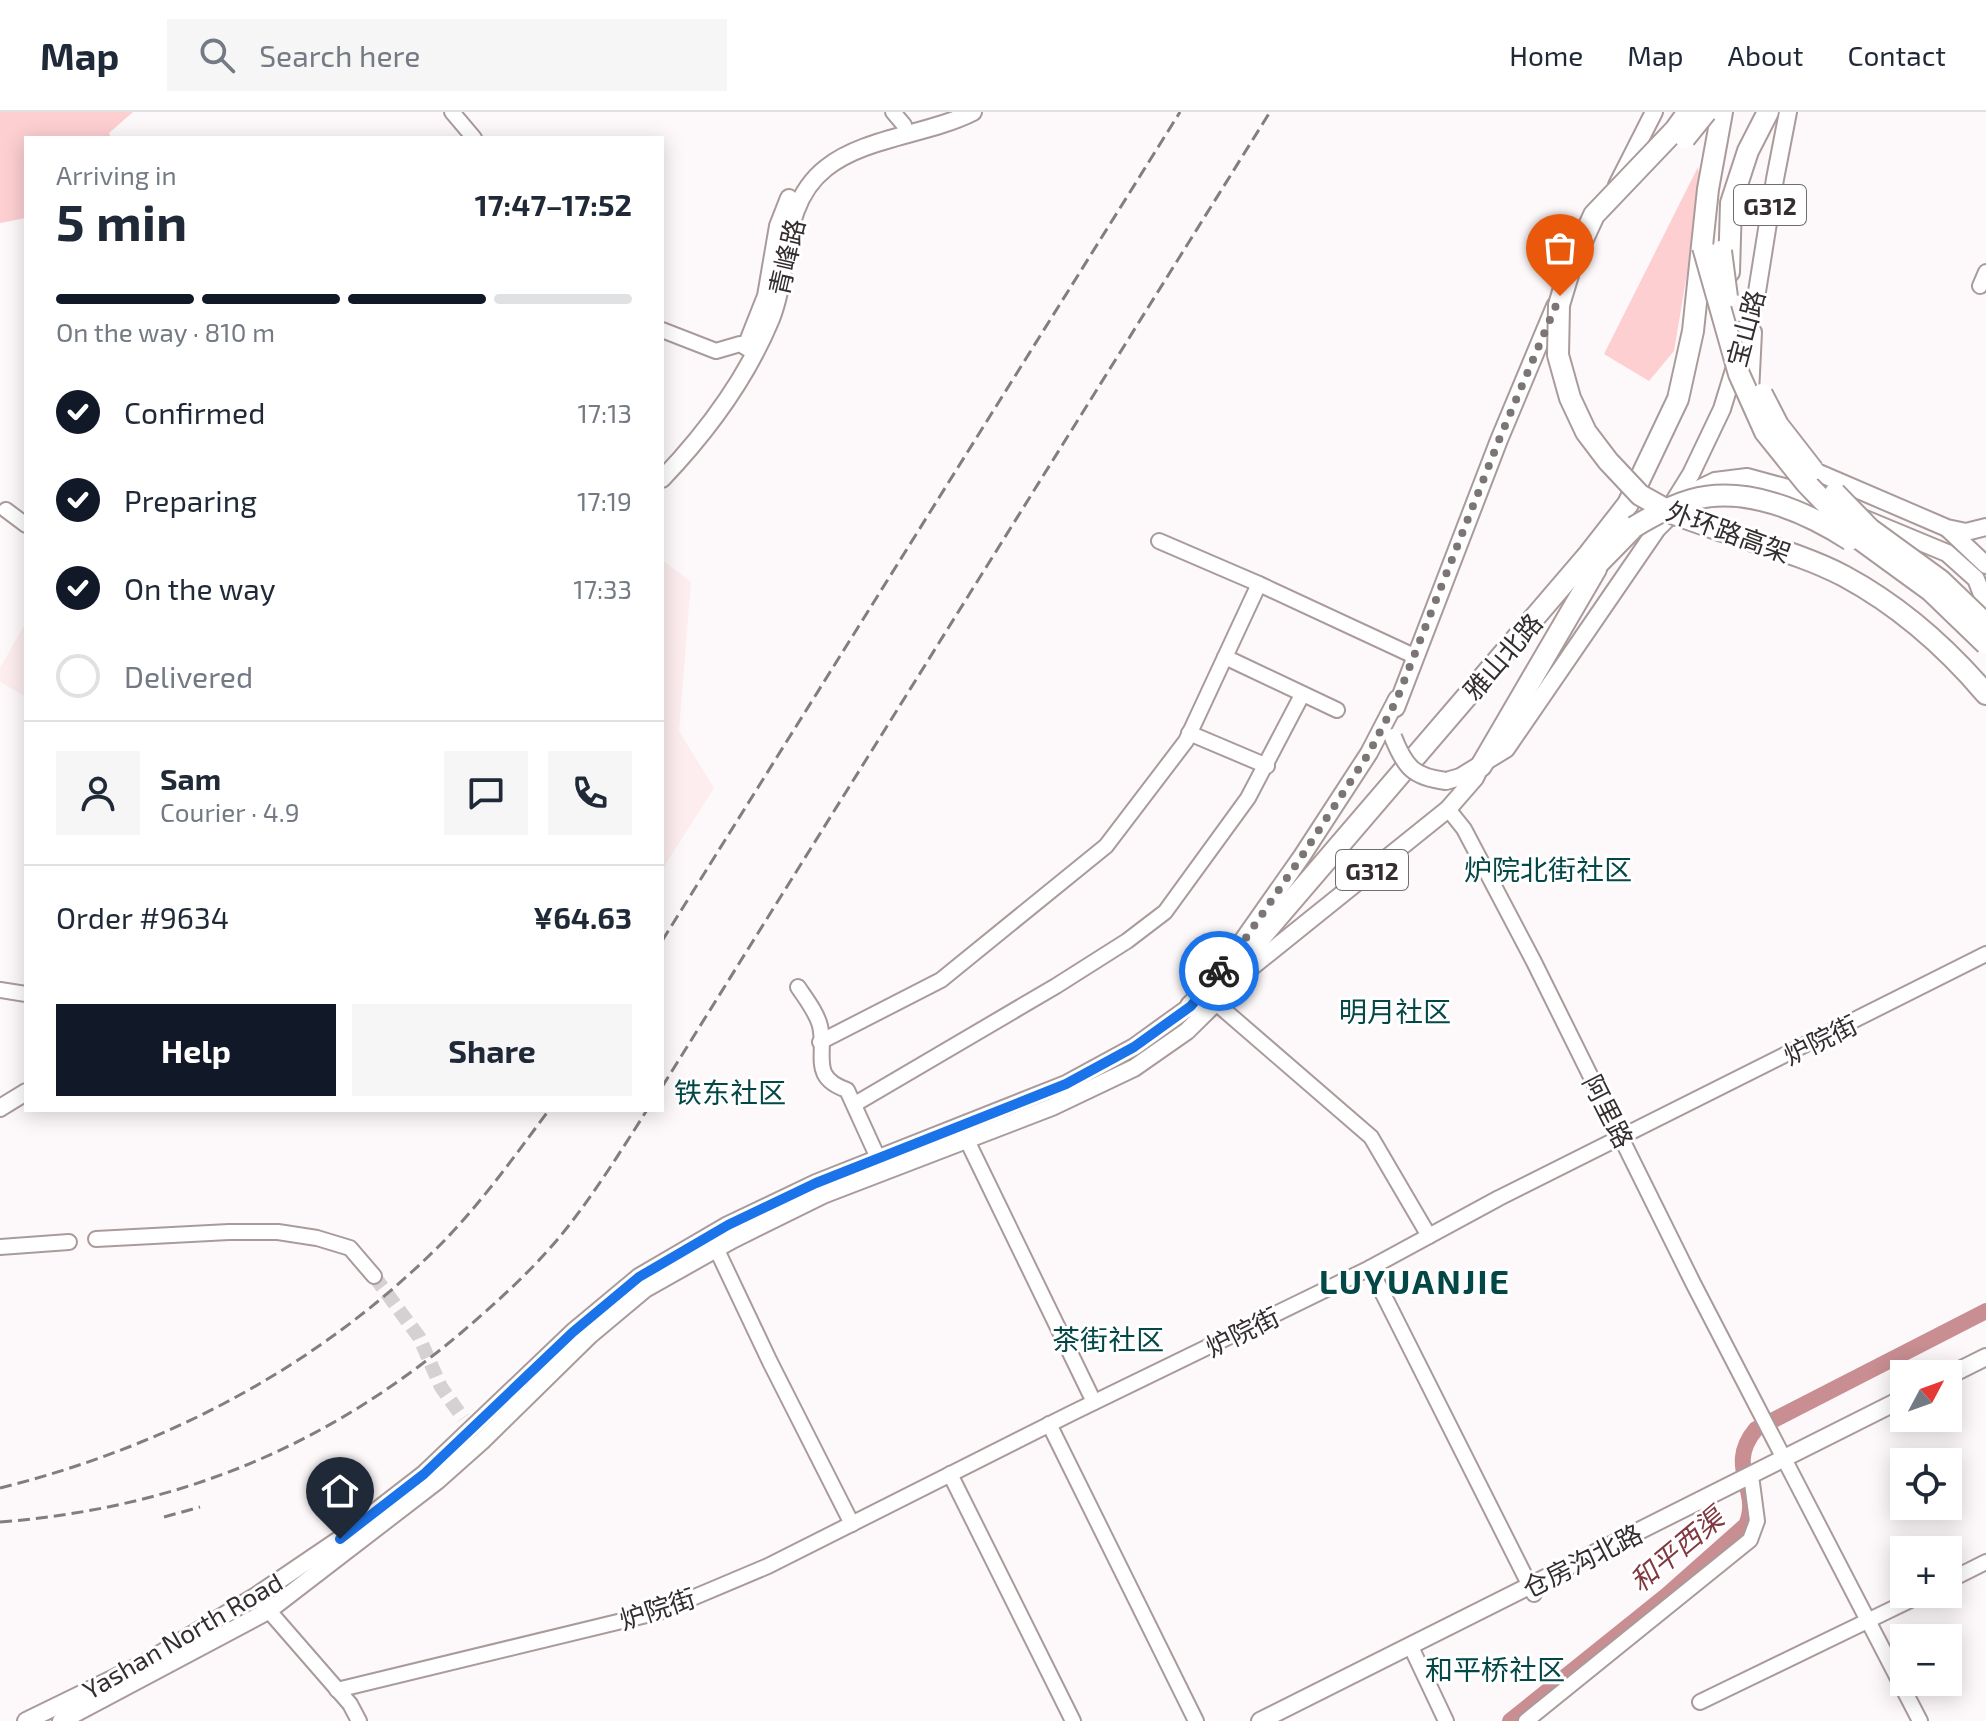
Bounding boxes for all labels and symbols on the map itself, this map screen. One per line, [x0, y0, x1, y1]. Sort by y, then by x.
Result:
road number: G312 [1734, 185, 1806, 225]
pin [1526, 214, 1594, 296]
street label: 青峰路 [762, 216, 810, 298]
street label: 宝山路 [1720, 286, 1770, 370]
street label: 外环路高架 [1663, 494, 1795, 568]
street label: 雅山北路 [1456, 607, 1548, 705]
road number: G312 [1336, 850, 1408, 890]
district label: 炉院北街社区 [1464, 852, 1632, 886]
courier [1179, 931, 1259, 1011]
district label: 明月社区 [1339, 994, 1451, 1028]
street label: 炉院街 [1778, 1008, 1862, 1070]
street label: 阿里路 [1577, 1069, 1641, 1153]
district label: 铁东社区 [674, 1075, 786, 1109]
district label: LUYUANJIE [1319, 1260, 1511, 1301]
street label: 炉院街 [1200, 1300, 1284, 1362]
district label: 茶街社区 [1052, 1322, 1164, 1356]
north arrow [1890, 1360, 1962, 1432]
pin [306, 1457, 374, 1539]
water label: 和平西渠 [1622, 1497, 1733, 1598]
street label: 仓房沟北路 [1517, 1517, 1647, 1603]
street label: Yashan North Road [77, 1565, 287, 1705]
street label: 炉院街 [615, 1581, 699, 1635]
district label: 和平桥社区 [1425, 1652, 1565, 1686]

